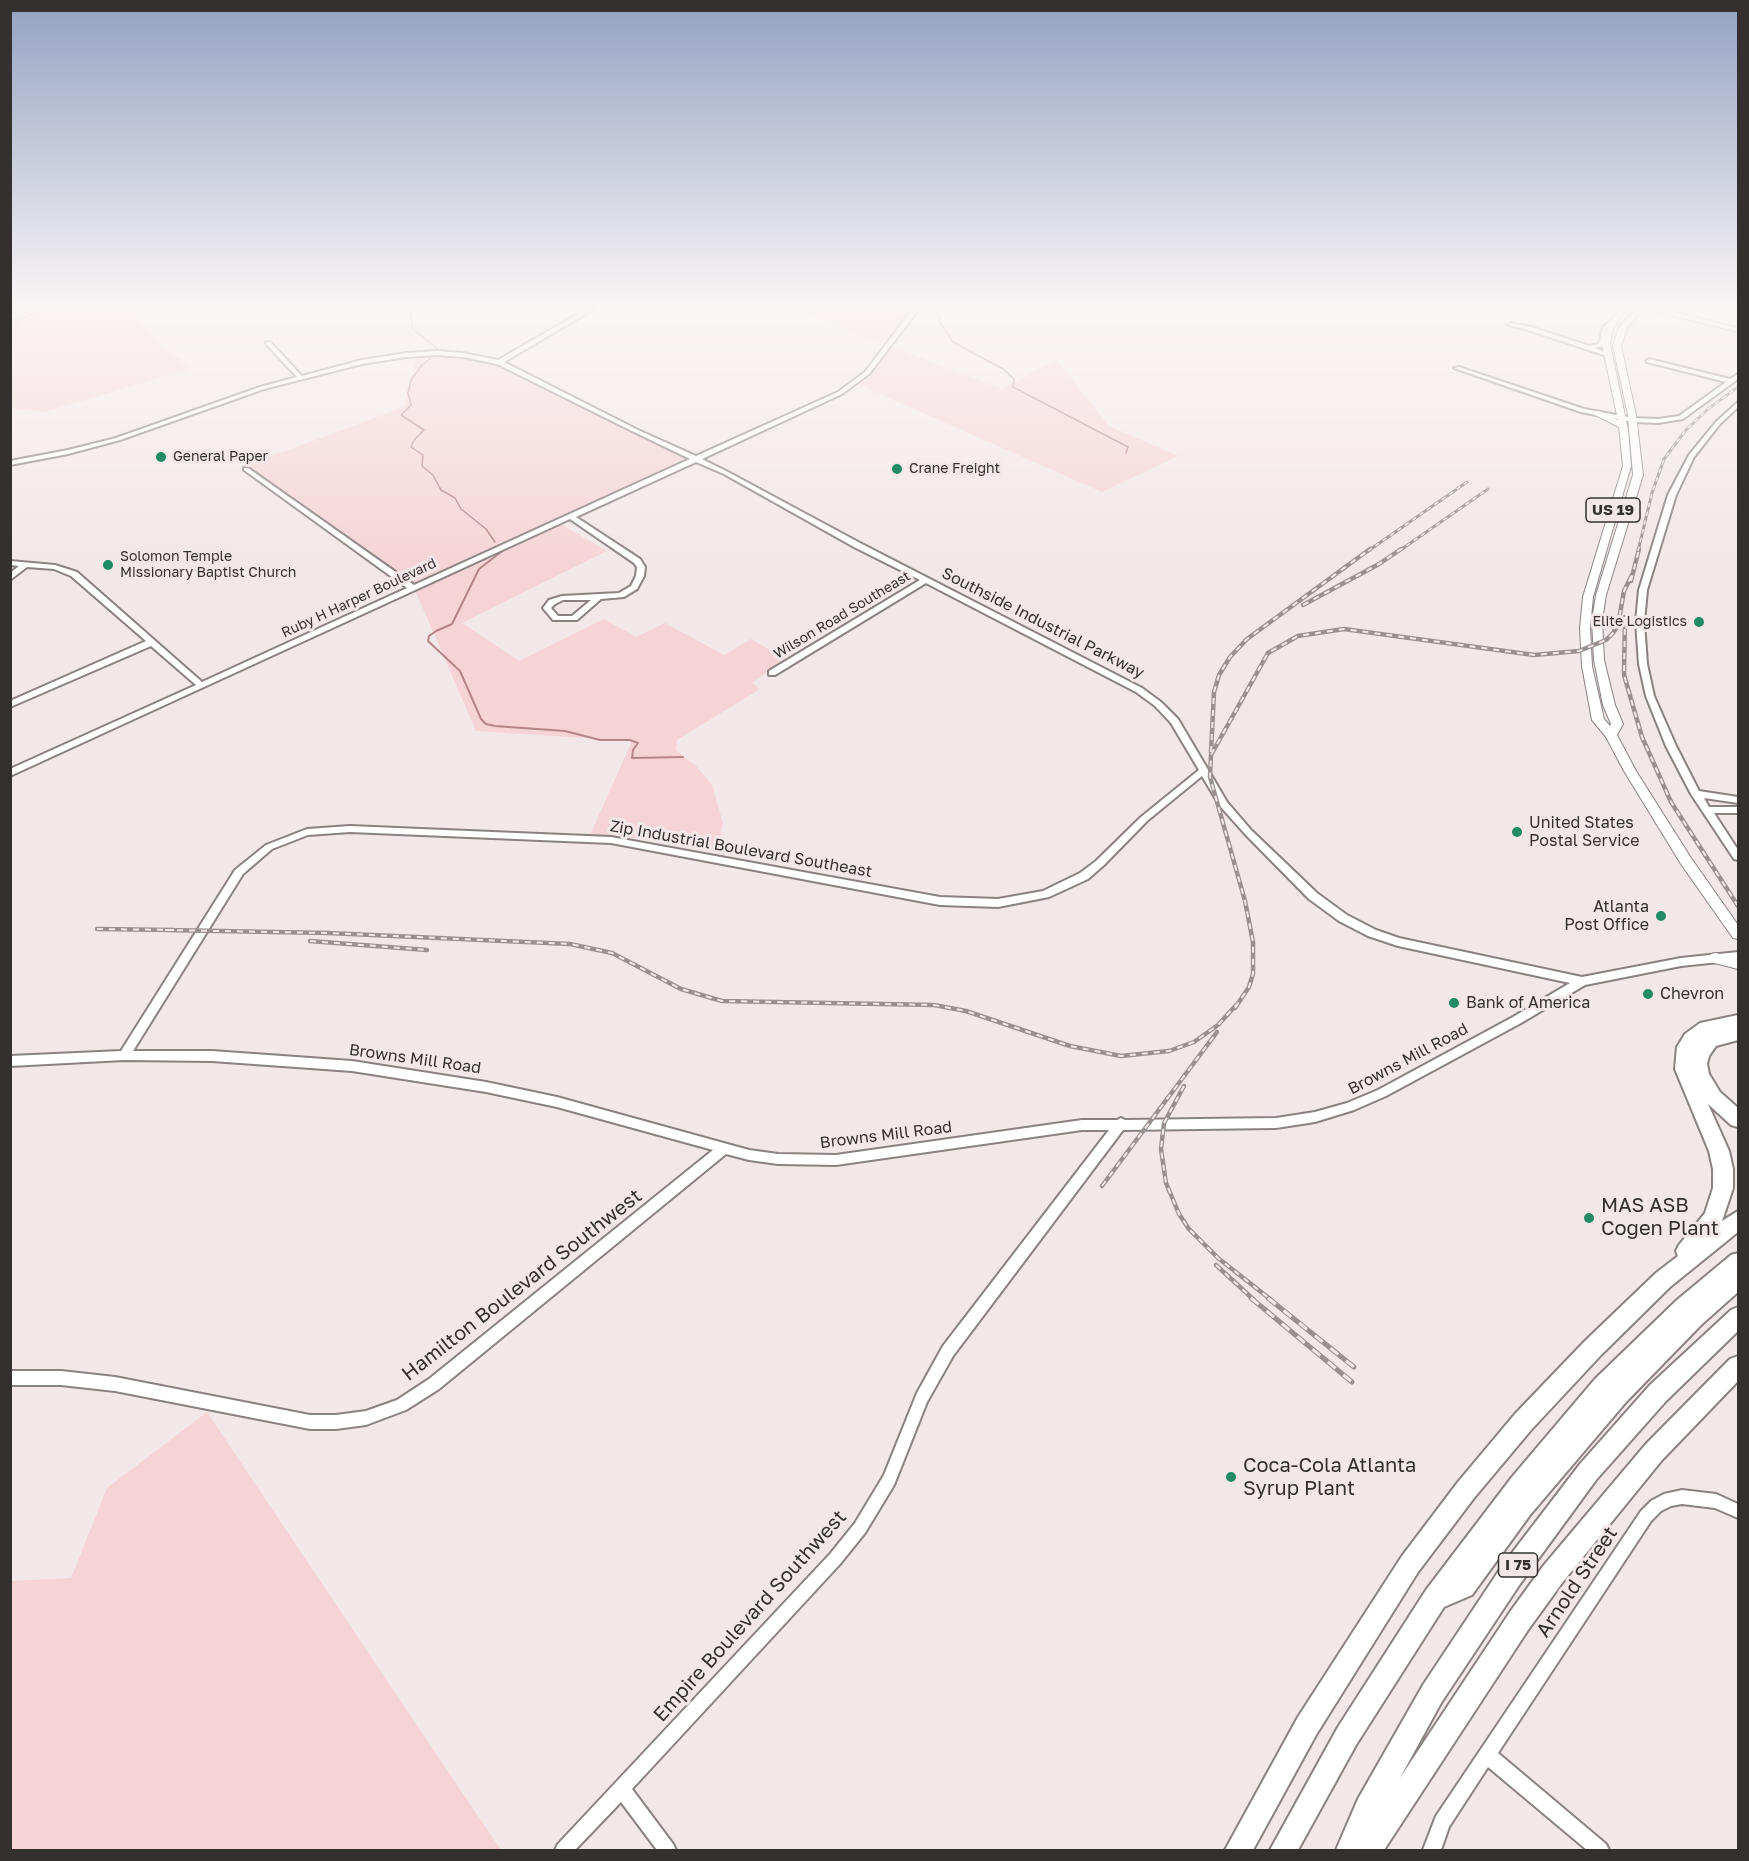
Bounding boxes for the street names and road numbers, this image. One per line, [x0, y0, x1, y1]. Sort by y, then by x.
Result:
road number: US 19 [1586, 498, 1640, 522]
street label: Ruby H Harper Boulevard [279, 555, 439, 641]
street label: Southside Industrial Parkway [939, 563, 1147, 683]
street label: Wilson Road Southeast [771, 568, 913, 662]
street label: Zip Industrial Boulevard Southeast [608, 816, 874, 882]
street label: Browns Mill Road [1345, 1019, 1471, 1099]
street label: Browns Mill Road [348, 1040, 482, 1078]
street label: Browns Mill Road [819, 1117, 953, 1153]
street label: Hamilton Boulevard Southwest [397, 1184, 647, 1386]
street label: Empire Boulevard Southwest [649, 1505, 851, 1727]
street label: Arnold Street [1531, 1522, 1623, 1642]
road number: I 75 [1498, 1553, 1538, 1577]

